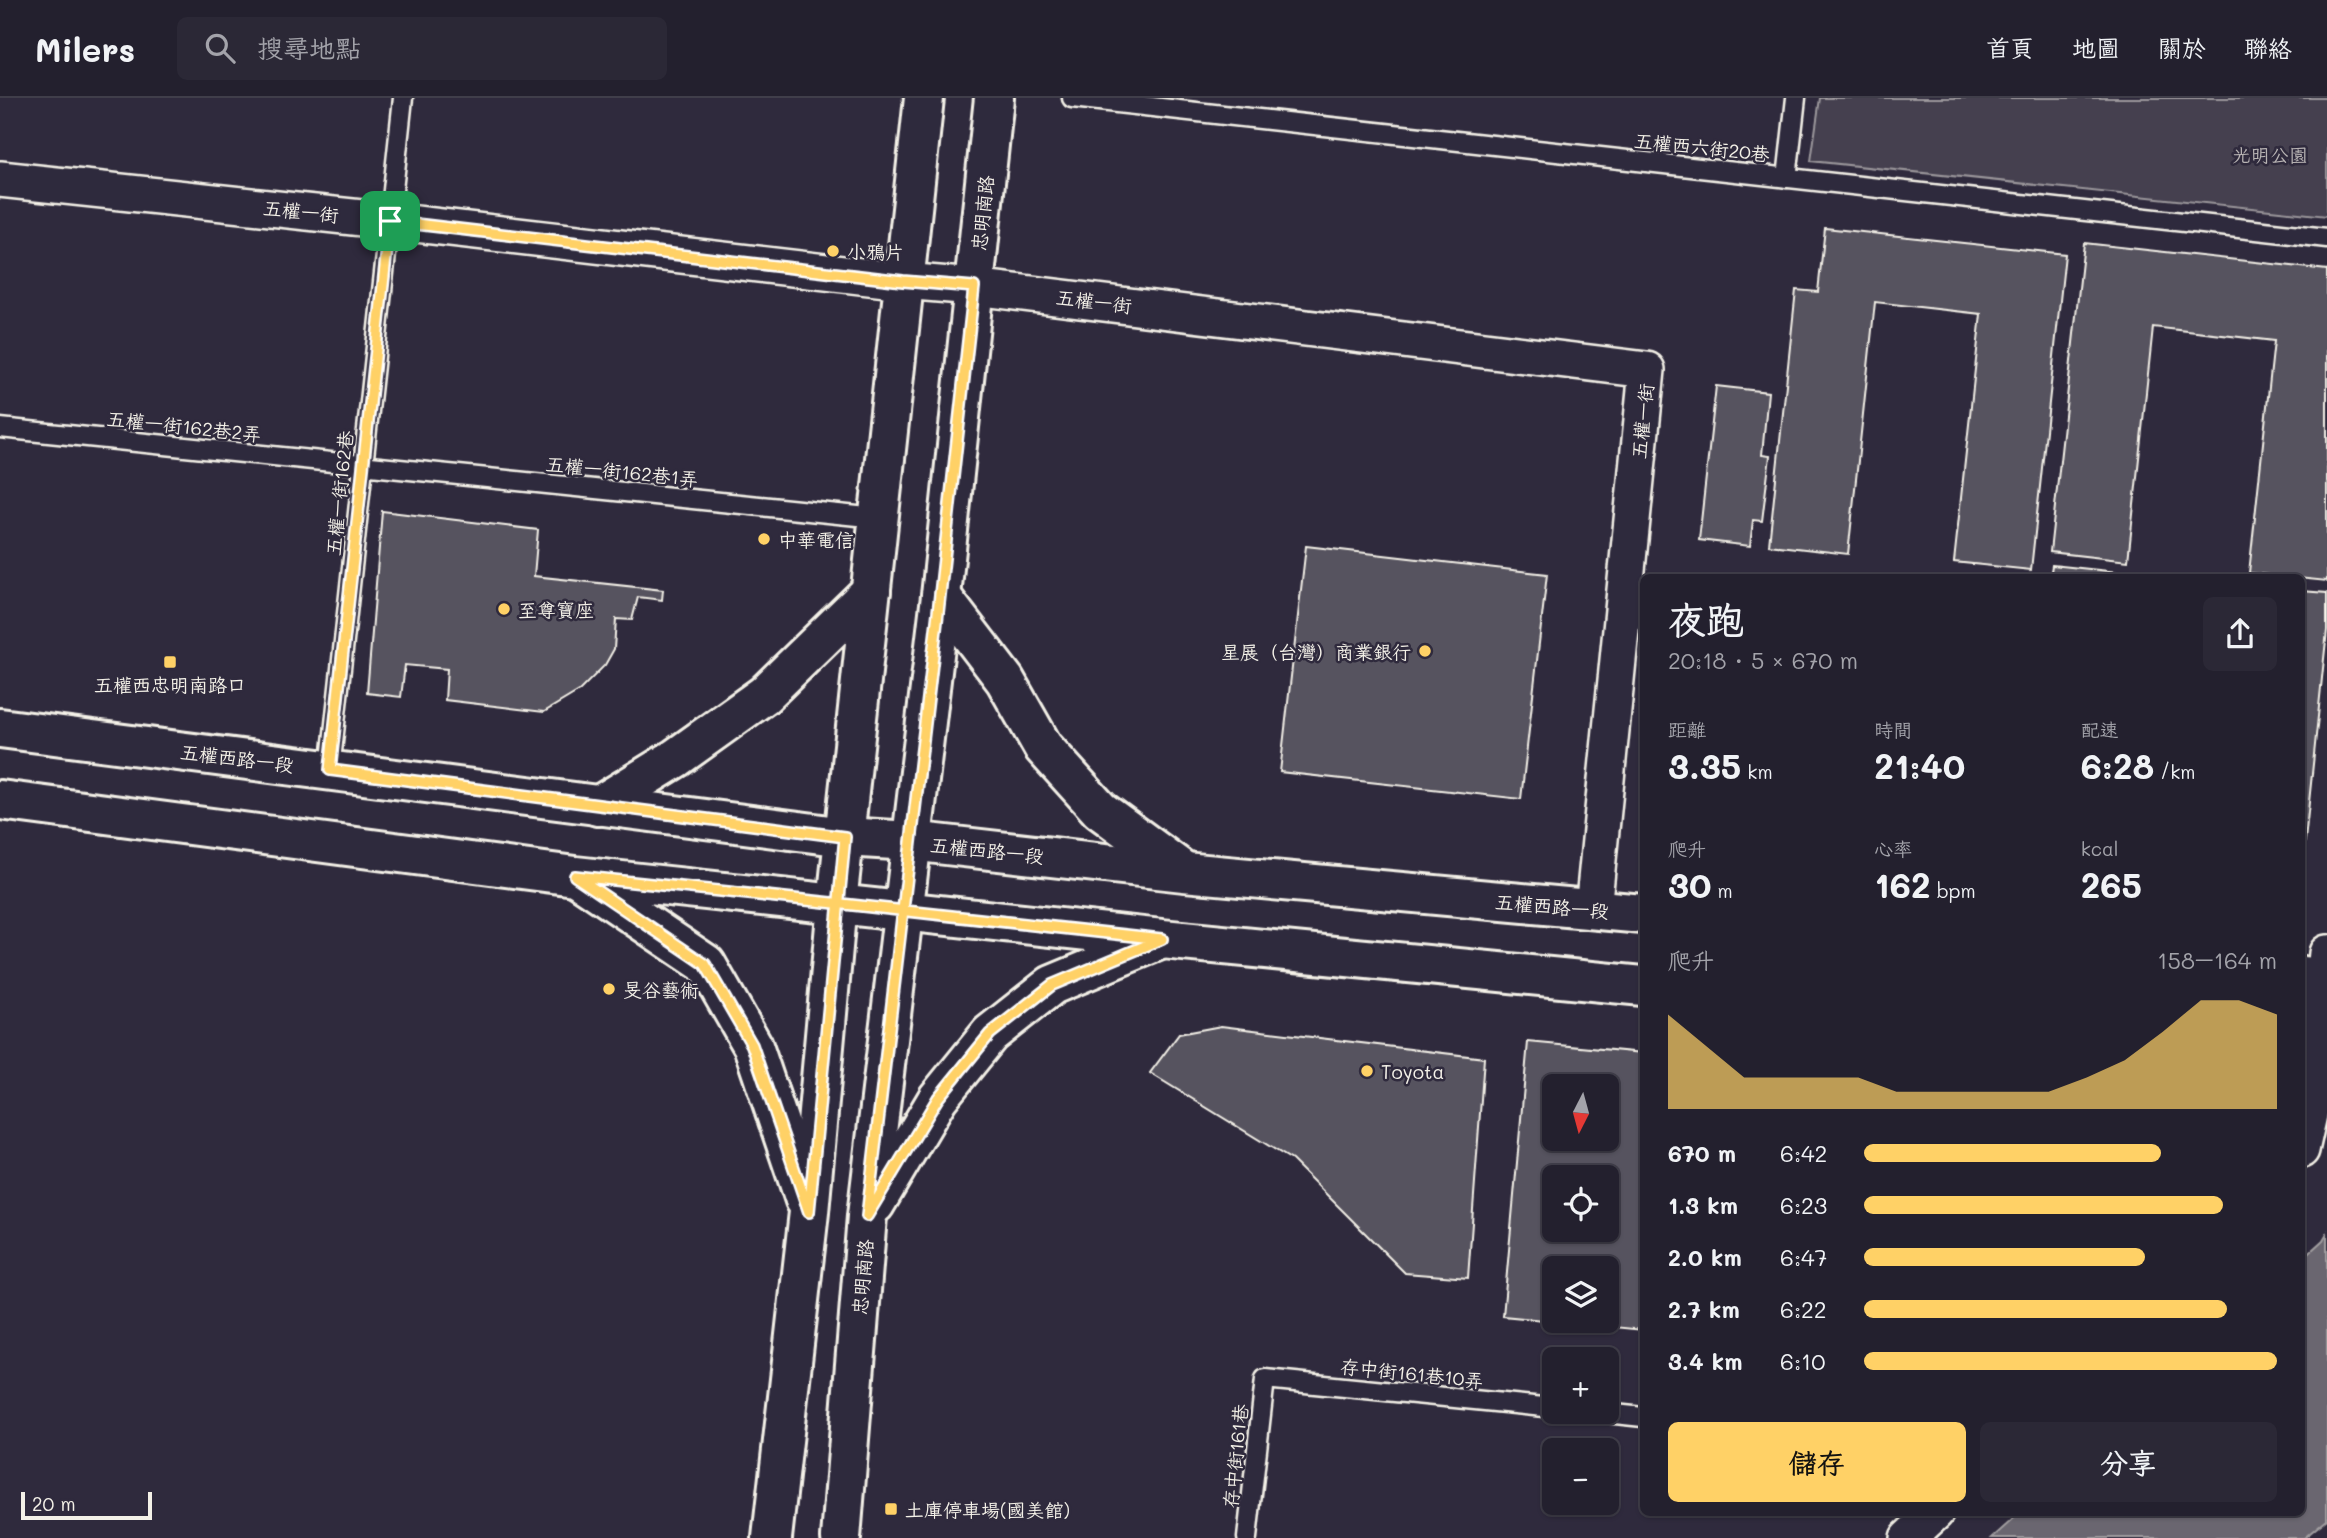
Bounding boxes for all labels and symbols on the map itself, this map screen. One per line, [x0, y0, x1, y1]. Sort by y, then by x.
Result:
street label: 五權西六街20巷 [1633, 127, 1771, 167]
park label: 光明公園 [2232, 142, 2308, 167]
street label: 忠明南路 [966, 174, 998, 252]
pin [360, 191, 420, 251]
street label: 五權一街 [262, 195, 340, 227]
place label: 小鴉片 [847, 239, 904, 264]
marker: 小鴉片 [825, 243, 841, 259]
street label: 五權一街 [1055, 284, 1133, 318]
street label: 五權一街 [1626, 382, 1658, 460]
street label: 五權一街162巷2弄 [106, 405, 262, 447]
street label: 五權一街162巷 [320, 429, 358, 557]
street label: 五權一街162巷1弄 [545, 451, 699, 491]
place label: 中華電信 [778, 527, 854, 552]
marker: 中華電信 [756, 531, 772, 547]
place label: 至尊寶座 [518, 597, 594, 622]
marker: 至尊寶座 [496, 601, 512, 617]
place label: 星展（台灣）商業銀行 [1221, 639, 1411, 664]
marker: 星展（台灣）商業銀行 [1417, 643, 1433, 659]
marker: 五權西忠明南路口 [162, 654, 178, 670]
place label: 五權西忠明南路口 [94, 672, 246, 697]
street label: 五權西路一段 [179, 739, 295, 777]
street label: 五權西路一段 [929, 832, 1045, 868]
street label: 五權西路一段 [1494, 889, 1610, 923]
place label: 旻谷藝術 [623, 977, 699, 1002]
marker: 旻谷藝術 [601, 981, 617, 997]
place label: Toyota [1381, 1059, 1444, 1084]
marker: Toyota [1359, 1063, 1375, 1079]
north arrow [1542, 1074, 1619, 1152]
street label: 忠明南路 [846, 1238, 878, 1316]
street label: 存中街161巷10弄 [1339, 1353, 1485, 1393]
street label: 存中街161巷 [1217, 1403, 1253, 1509]
scale bar [21, 1489, 152, 1521]
place label: 土庫停車場(國美館) [905, 1497, 1070, 1522]
marker: 土庫停車場(國美館) [883, 1501, 899, 1517]

